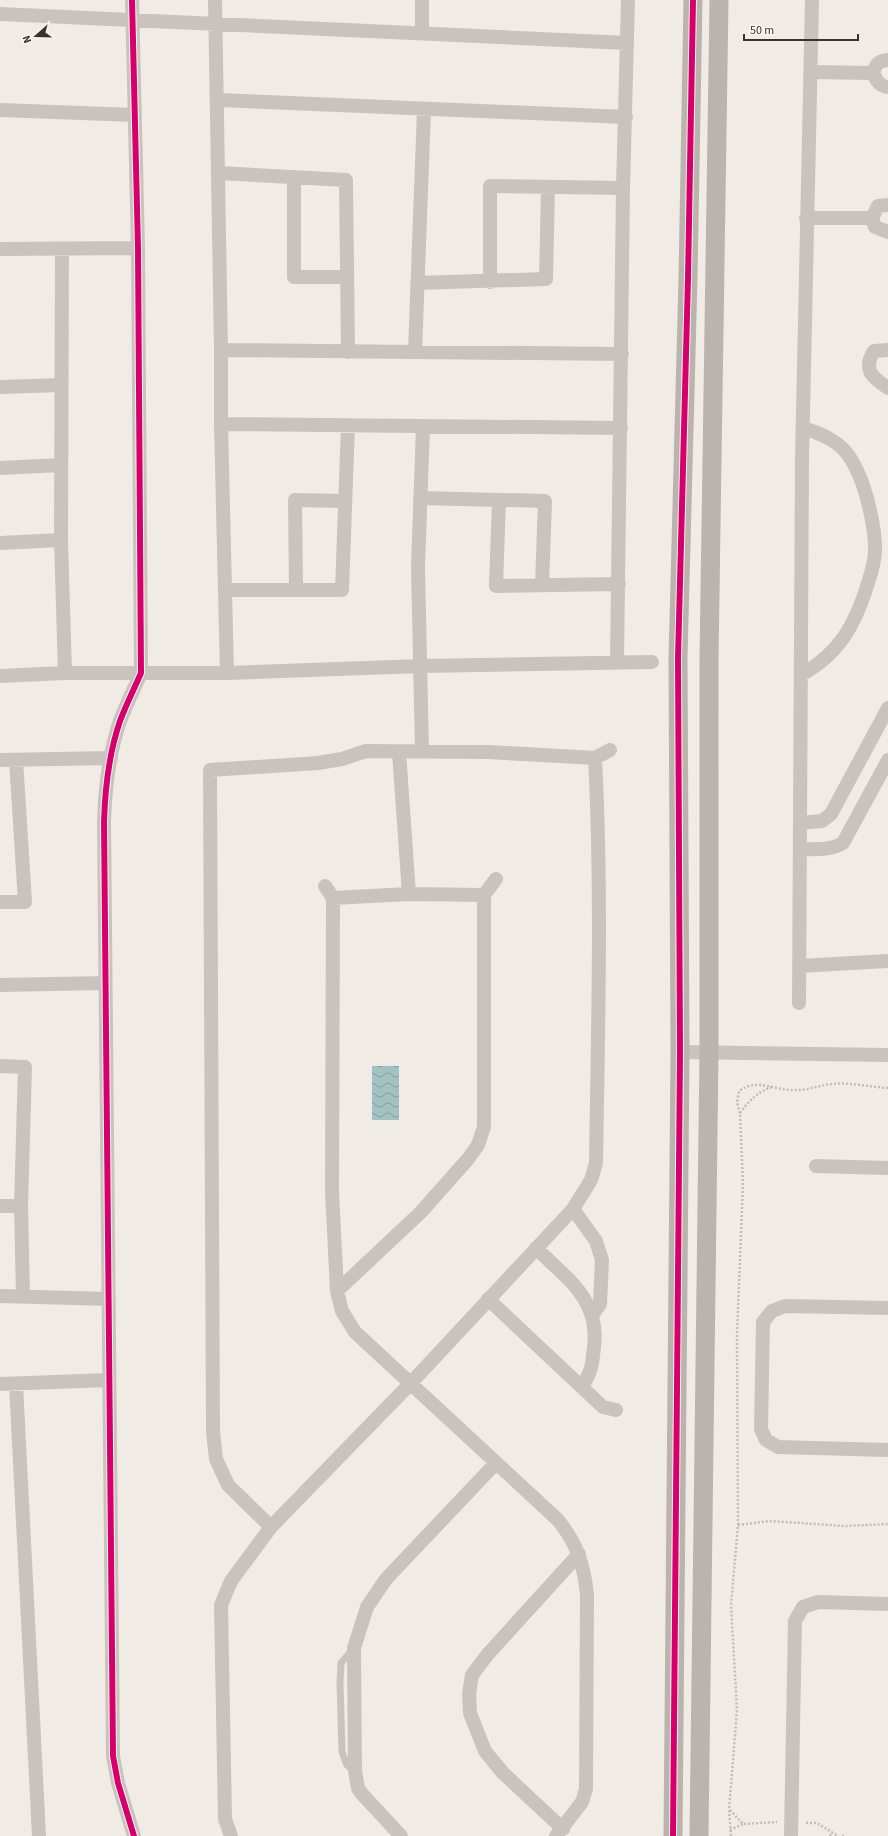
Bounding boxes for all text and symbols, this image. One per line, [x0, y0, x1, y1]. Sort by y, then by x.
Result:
north arrow [16, 16, 56, 56]
scale bar [744, 16, 858, 42]
text: 50 m [750, 22, 774, 39]
text: N [19, 33, 35, 45]

